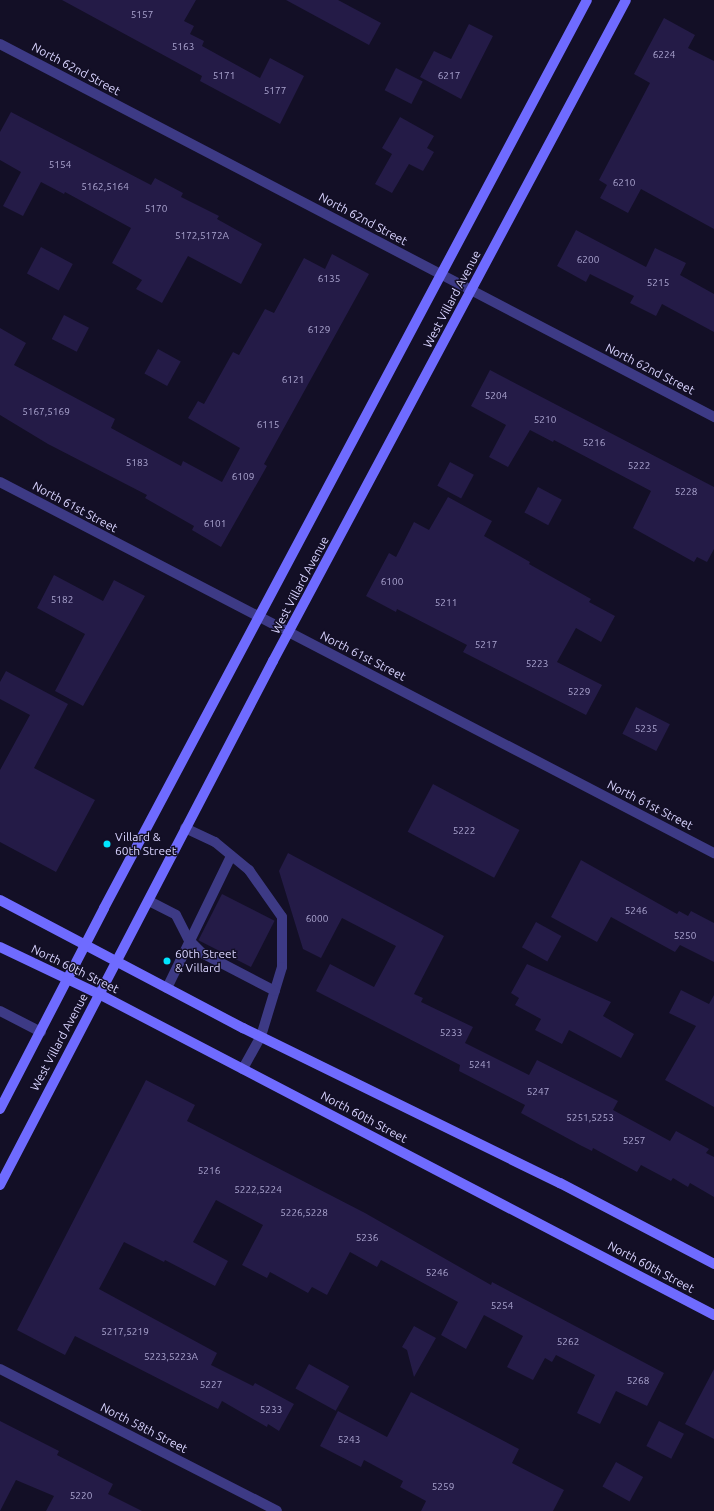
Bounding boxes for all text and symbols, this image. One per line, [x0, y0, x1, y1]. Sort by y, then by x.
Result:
house number: 5157 [131, 9, 153, 21]
street label: North 62nd Street [29, 40, 123, 98]
house number: 5163 [172, 41, 194, 53]
house number: 6224 [653, 49, 675, 61]
house number: 5171 [213, 70, 235, 82]
house number: 6217 [438, 70, 460, 82]
house number: 5177 [264, 85, 286, 97]
house number: 5154 [49, 159, 71, 171]
house number: 6210 [613, 177, 635, 189]
house number: 5162,5164 [81, 181, 129, 193]
street label: North 62nd Street [316, 190, 410, 248]
house number: 5170 [145, 203, 167, 215]
house number: 5172,5172A [175, 230, 229, 242]
street label: West Villard Avenue [420, 248, 484, 350]
house number: 6200 [577, 254, 599, 266]
house number: 6135 [318, 273, 340, 285]
house number: 5215 [647, 277, 669, 289]
house number: 6129 [308, 324, 330, 336]
street label: North 62nd Street [603, 340, 697, 398]
house number: 6121 [282, 374, 304, 386]
house number: 5204 [485, 390, 507, 402]
house number: 5167,5169 [22, 406, 70, 418]
house number: 5210 [534, 414, 556, 426]
house number: 6115 [257, 419, 279, 431]
house number: 5216 [583, 437, 605, 449]
house number: 5183 [126, 457, 148, 469]
house number: 5222 [628, 460, 650, 472]
house number: 6109 [232, 471, 254, 483]
street label: North 61st Street [30, 479, 120, 535]
house number: 5228 [675, 486, 697, 498]
house number: 6101 [204, 518, 226, 530]
street label: West Villard Avenue [268, 534, 332, 636]
house number: 6100 [381, 576, 403, 588]
house number: 5182 [51, 594, 73, 606]
house number: 5211 [435, 597, 457, 609]
street label: North 61st Street [318, 628, 408, 684]
house number: 5217 [475, 639, 497, 651]
house number: 5223 [526, 658, 548, 670]
house number: 5229 [568, 686, 590, 698]
house number: 5235 [635, 723, 657, 735]
street label: North 61st Street [605, 777, 695, 833]
house number: 5222 [453, 825, 475, 837]
place label: Villard & 60th Street [115, 830, 176, 858]
marker: Villard & 60th Street [102, 839, 112, 849]
house number: 5246 [625, 905, 647, 917]
house number: 6000 [306, 913, 328, 925]
house number: 5250 [674, 930, 696, 942]
street label: North 60th Street [29, 942, 121, 996]
place label: 60th Street & Villard [175, 947, 236, 975]
marker: 60th Street & Villard [162, 956, 172, 966]
street label: West Villard Avenue [27, 991, 91, 1093]
house number: 5233 [440, 1027, 462, 1039]
house number: 5241 [469, 1059, 491, 1071]
house number: 5247 [527, 1086, 549, 1098]
street label: North 60th Street [318, 1088, 410, 1146]
house number: 5251,5253 [566, 1112, 614, 1124]
house number: 5257 [623, 1135, 645, 1147]
house number: 5216 [198, 1165, 220, 1177]
house number: 5222,5224 [234, 1184, 282, 1196]
house number: 5226,5228 [280, 1207, 328, 1219]
house number: 5236 [356, 1232, 378, 1244]
street label: North 60th Street [605, 1238, 697, 1296]
house number: 5246 [426, 1267, 448, 1279]
house number: 5254 [491, 1300, 513, 1312]
house number: 5217,5219 [101, 1326, 149, 1338]
house number: 5262 [557, 1336, 579, 1348]
house number: 5223,5223A [144, 1351, 198, 1363]
house number: 5268 [627, 1375, 649, 1387]
house number: 5227 [200, 1379, 222, 1391]
street label: North 58th Street [98, 1400, 190, 1456]
house number: 5233 [260, 1404, 282, 1416]
house number: 5243 [338, 1434, 360, 1446]
house number: 5259 [432, 1481, 454, 1493]
house number: 5220 [70, 1490, 92, 1502]

